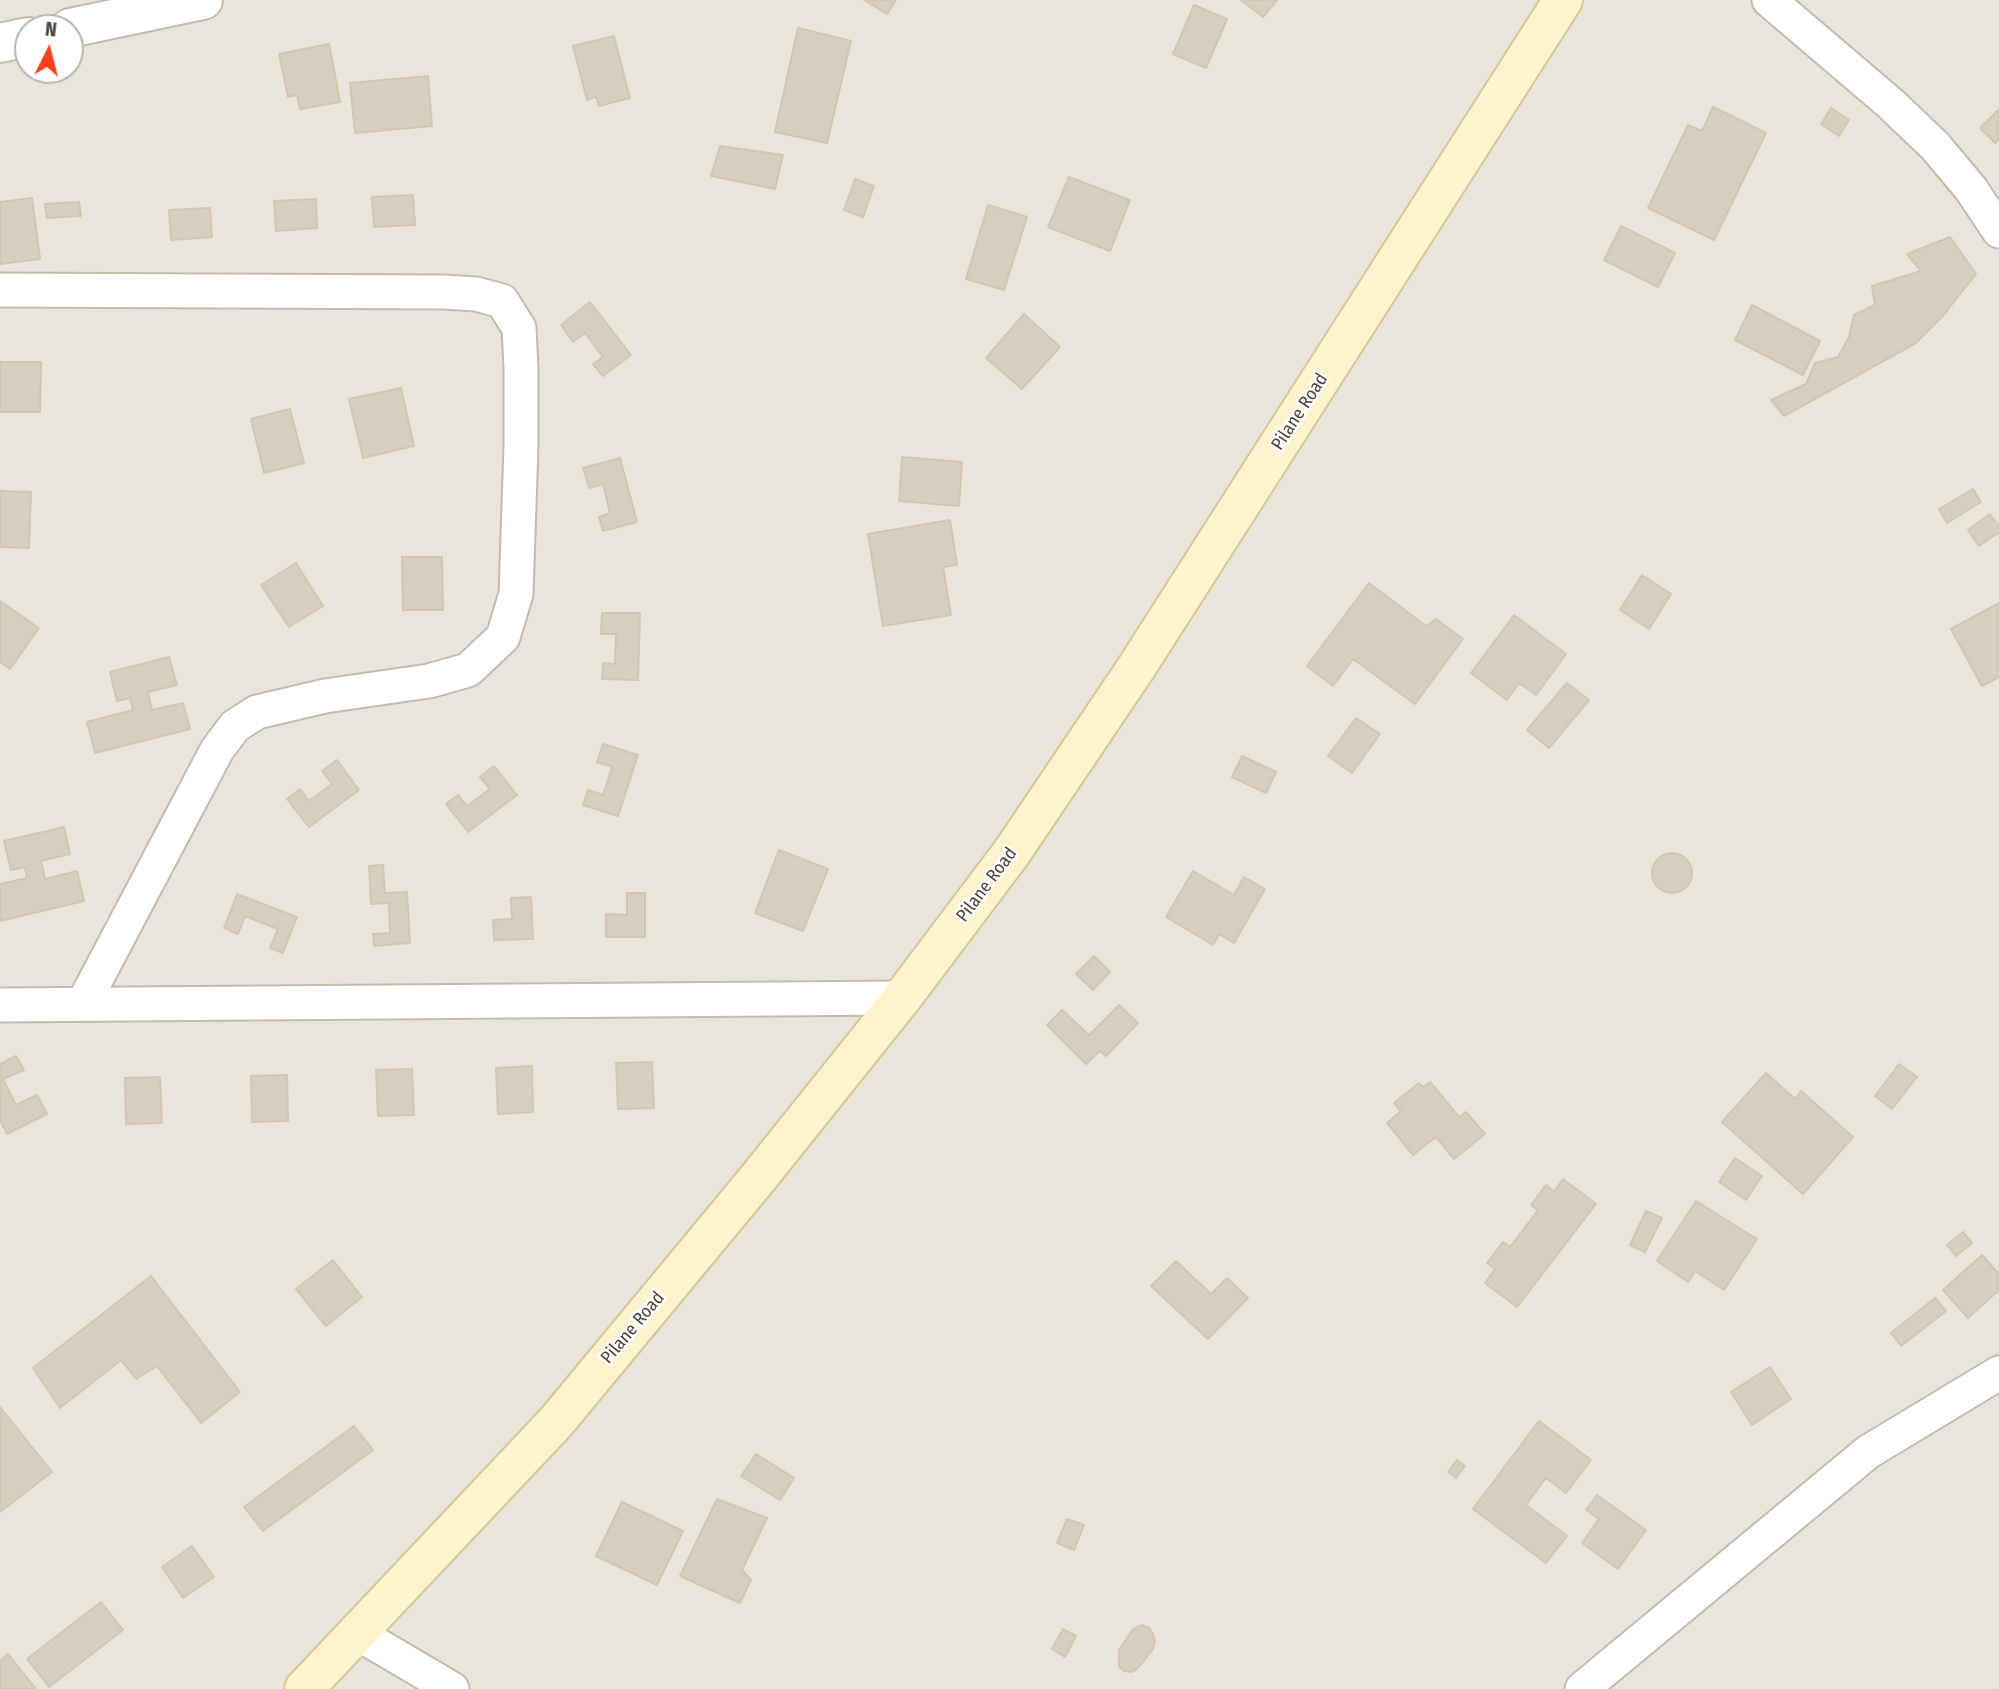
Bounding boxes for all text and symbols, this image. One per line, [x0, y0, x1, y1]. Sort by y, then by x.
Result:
north arrow [14, 14, 84, 84]
text: N [44, 18, 58, 42]
street label: Pilane Road [1267, 369, 1333, 455]
street label: Pilane Road [952, 844, 1022, 926]
street label: Pilane Road [597, 1288, 669, 1368]

